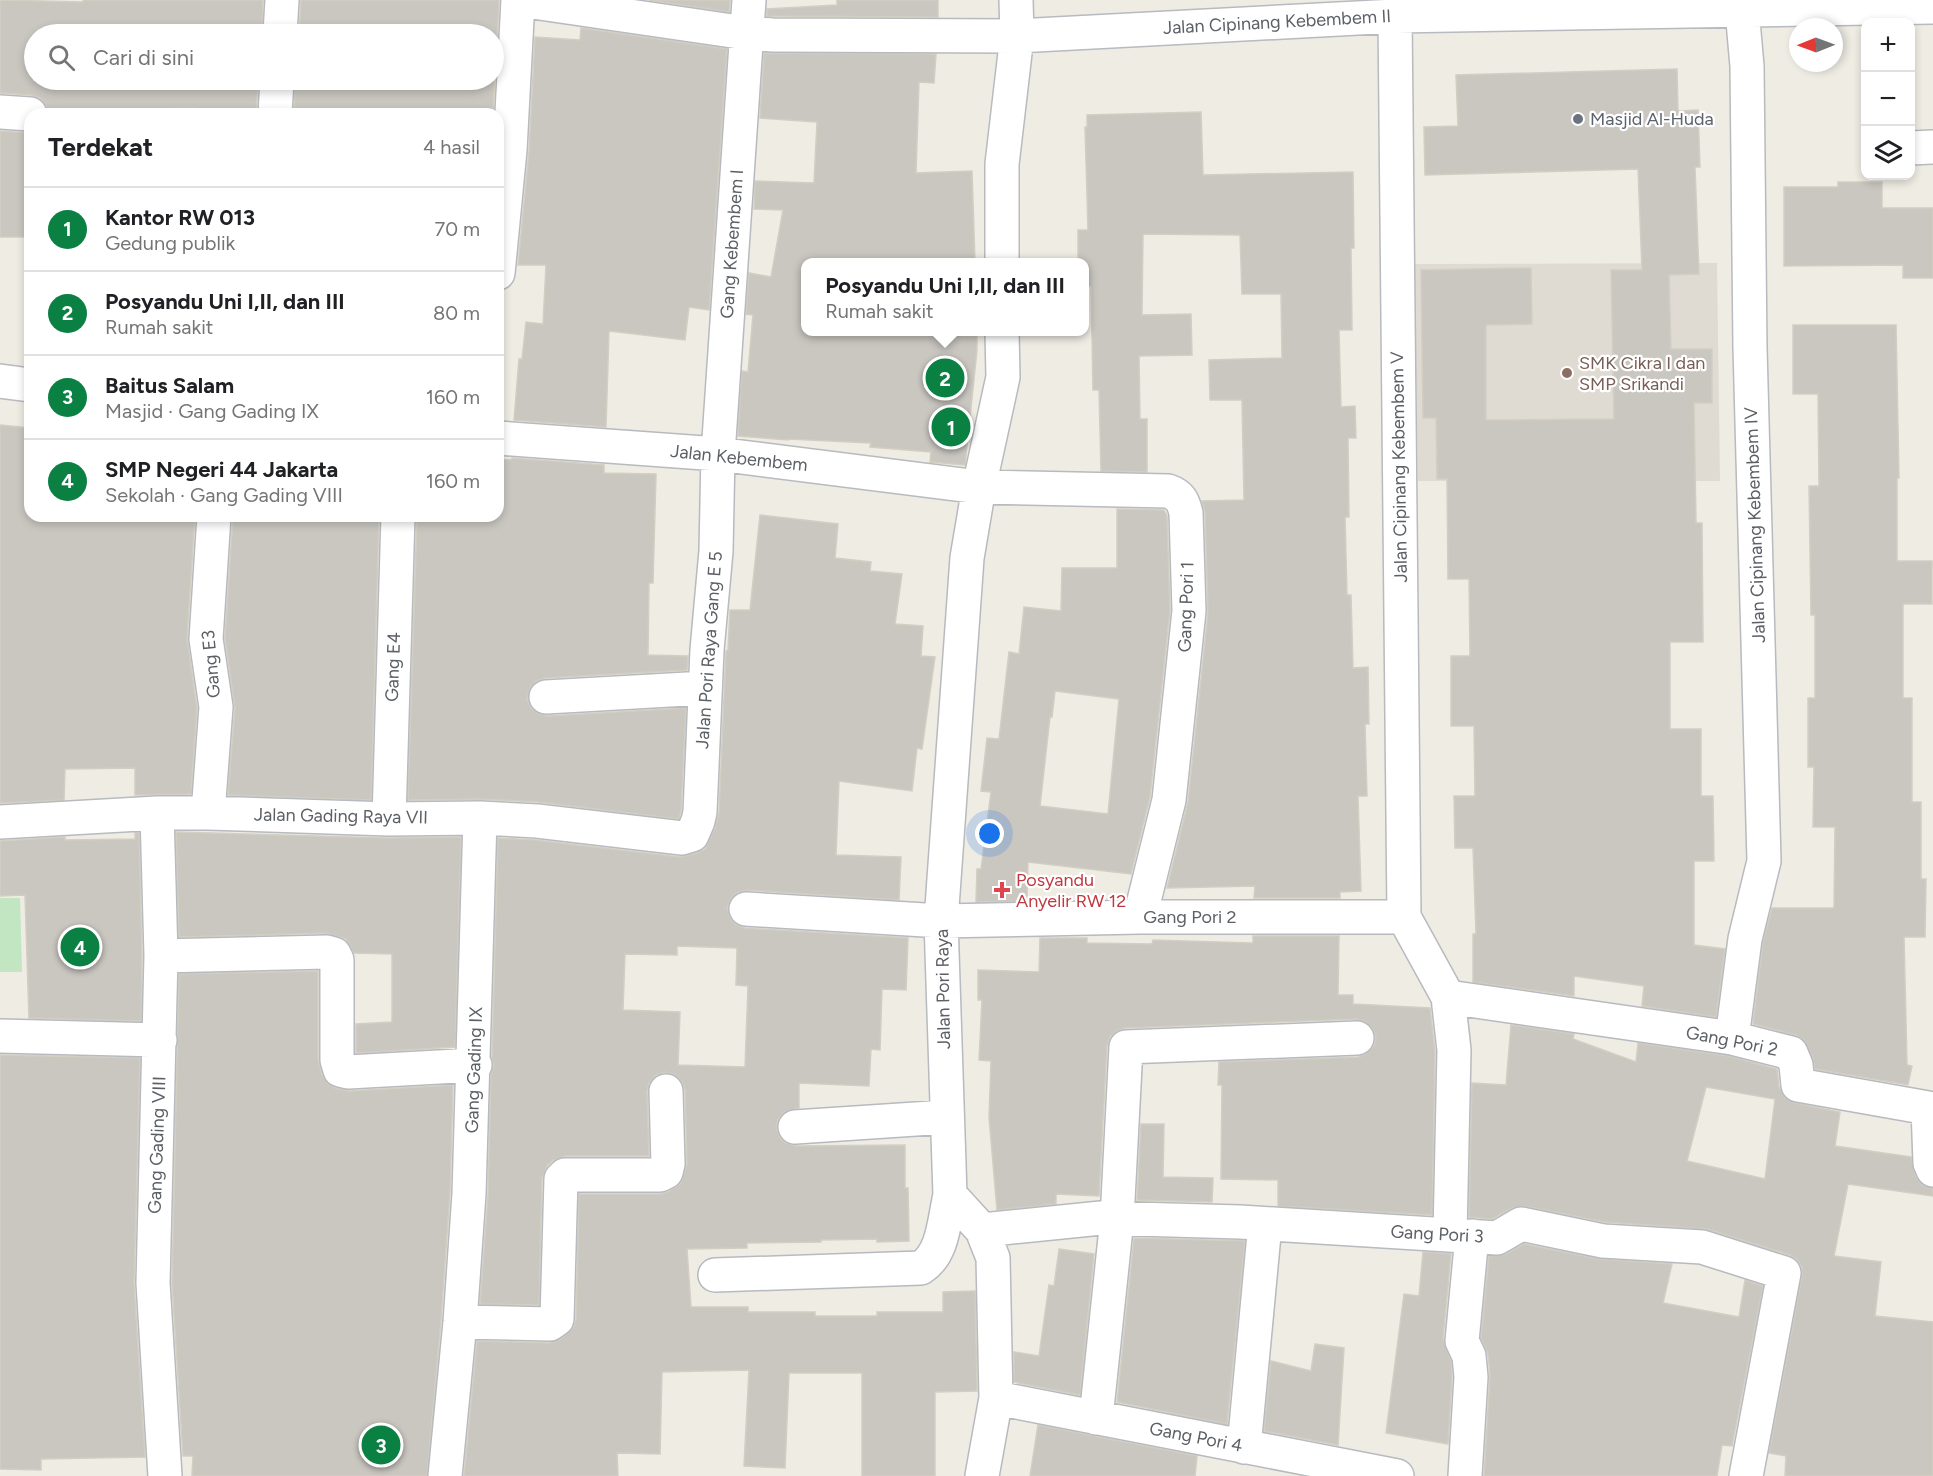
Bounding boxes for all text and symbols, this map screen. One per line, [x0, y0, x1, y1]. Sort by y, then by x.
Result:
street label: Jalan Cipinang Kebembem II [1162, 5, 1392, 39]
north arrow [1789, 18, 1843, 72]
map controls [1861, 18, 1915, 180]
button: + [1861, 18, 1915, 72]
search box [24, 24, 504, 90]
icon: search [45, 41, 78, 74]
text: Cari di sini [93, 44, 194, 71]
button: − [1861, 72, 1915, 126]
place label: Masjid Al-Huda [1590, 108, 1714, 130]
marker: Masjid Al-Huda [1571, 112, 1585, 126]
button: layers [1861, 126, 1915, 180]
text: Terdekat [48, 131, 153, 163]
text: 4 hasil [423, 135, 480, 159]
street label: Gang Kebembem I [716, 169, 748, 319]
text: Kantor RW 013 [105, 204, 255, 231]
text: 1 [63, 217, 72, 241]
text: 70 m [434, 217, 480, 241]
text: Gedung publik [105, 231, 235, 255]
popup [801, 258, 1089, 336]
text: Posyandu Uni I,II, dan III [825, 272, 1065, 299]
text: Posyandu Uni I,II, dan III [105, 288, 345, 315]
text: Rumah sakit [825, 299, 934, 323]
text: 2 [62, 301, 73, 325]
text: 80 m [433, 301, 480, 325]
text: Rumah sakit [105, 315, 213, 339]
street label: Jalan Cipinang Kebembem V [1386, 351, 1412, 583]
place label: SMK Cikra I dan SMP Srikandi [1579, 352, 1705, 395]
pin: 2 [926, 356, 964, 400]
marker: SMK Cikra I dan SMP Srikandi [1560, 366, 1574, 380]
text: Baitus Salam [105, 372, 234, 399]
text: 3 [62, 385, 73, 409]
text: 160 m [426, 385, 480, 409]
text: Masjid · Gang Gading IX [105, 399, 319, 423]
pin: 1 [932, 404, 970, 450]
street label: Jalan Cipinang Kebembem IV [1740, 406, 1770, 643]
street label: Jalan Kebembem [669, 440, 809, 476]
text: SMP Negeri 44 Jakarta [105, 456, 338, 483]
text: 4 [61, 469, 74, 493]
text: 160 m [426, 469, 480, 493]
text: Sekolah · Gang Gading VIII [105, 483, 343, 507]
street label: Jalan Pori Raya Gang E 5 [691, 550, 727, 750]
street label: Gang Pori 1 [1173, 561, 1199, 653]
street label: Gang E3 [197, 629, 225, 699]
street label: Gang E4 [381, 632, 405, 702]
street label: Jalan Gading Raya VII [254, 803, 428, 829]
your location [975, 819, 1004, 848]
place label: Posyandu Anyelir RW 12 [1016, 869, 1126, 912]
marker: Posyandu Anyelir RW 12 [993, 881, 1011, 899]
street label: Gang Pori 2 [1143, 906, 1237, 928]
pin: 4 [60, 924, 100, 970]
street label: Jalan Pori Raya [931, 929, 955, 1049]
street label: Gang Gading IX [461, 1006, 487, 1134]
street label: Gang Pori 2 [1684, 1021, 1780, 1061]
street label: Gang Gading VIII [144, 1076, 170, 1214]
street label: Gang Pori 3 [1390, 1221, 1484, 1247]
street label: Gang Pori 4 [1148, 1417, 1244, 1457]
pin: 3 [362, 1422, 400, 1468]

